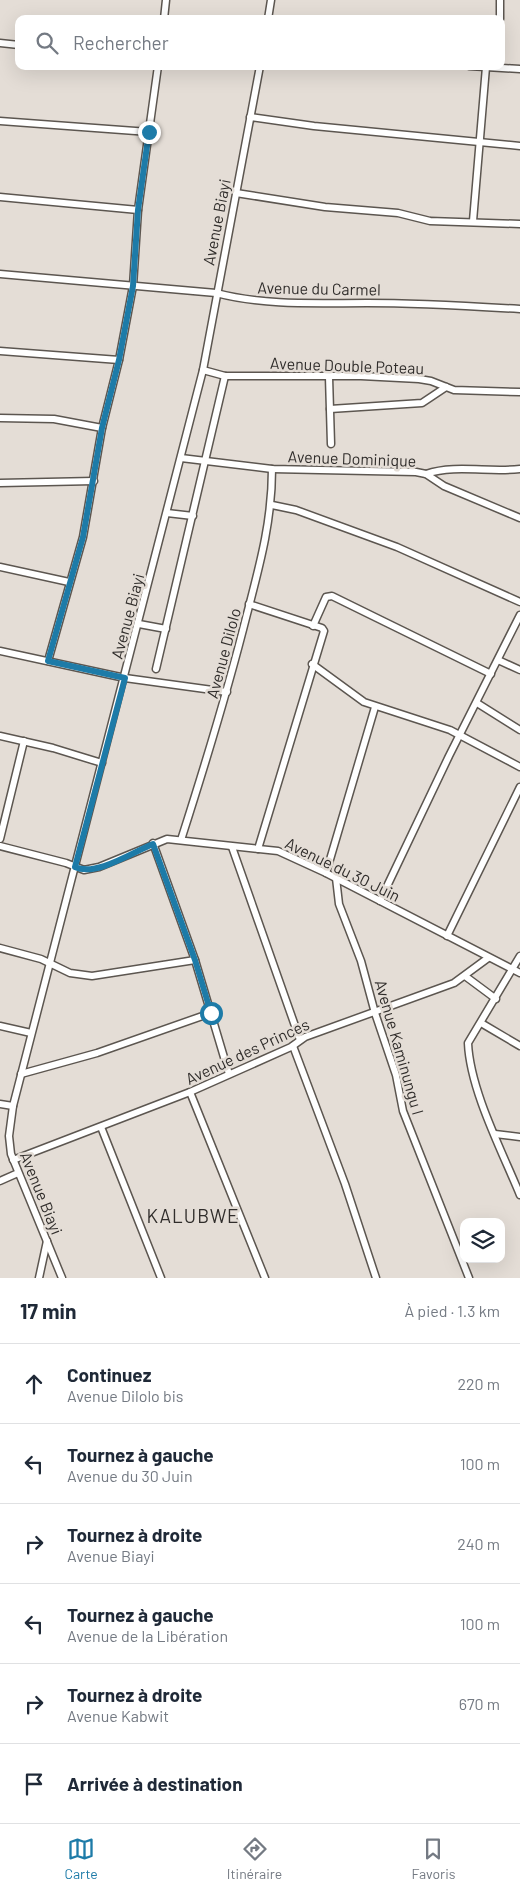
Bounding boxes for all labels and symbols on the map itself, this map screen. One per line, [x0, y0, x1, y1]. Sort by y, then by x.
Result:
route end [138, 121, 161, 144]
street label: Avenue Biayi [198, 177, 234, 267]
street label: Avenue du Carmel [257, 277, 381, 299]
street label: Avenue Double Poteau [270, 353, 424, 377]
street label: Avenue Dominique [287, 446, 417, 470]
street label: Avenue Biayi [106, 571, 148, 661]
street label: Avenue Dilolo [202, 606, 244, 700]
street label: Avenue du 30 Juin [282, 833, 404, 905]
street label: Avenue Kaminungu I [372, 977, 428, 1117]
route start [200, 1002, 223, 1025]
street label: Avenue des Princes [182, 1014, 312, 1088]
street label: Avenue Biayi [17, 1149, 67, 1237]
district label: KALUBWE [146, 1204, 240, 1227]

